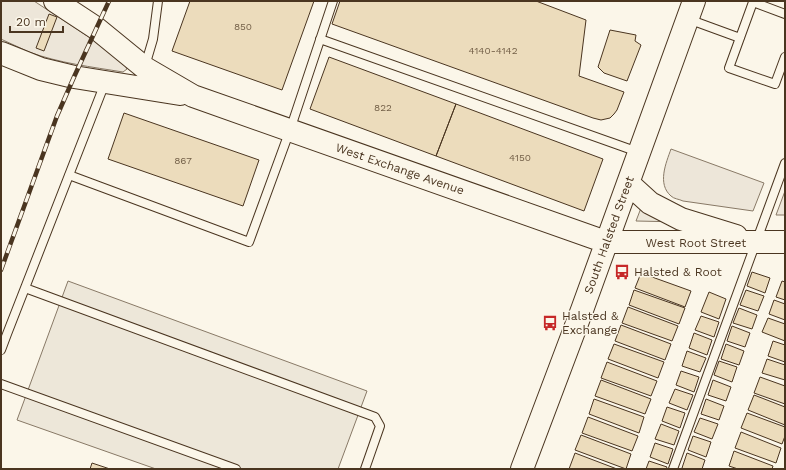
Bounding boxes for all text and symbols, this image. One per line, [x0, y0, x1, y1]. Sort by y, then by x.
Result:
scale bar [10, 8, 63, 34]
text: 20 m [16, 15, 46, 29]
house number: 850 [234, 21, 252, 32]
house number: 4140-4142 [468, 45, 518, 56]
house number: 822 [374, 102, 392, 113]
street label: West Exchange Avenue [334, 140, 466, 198]
house number: 4150 [509, 152, 531, 163]
house number: 867 [174, 155, 192, 166]
street label: South Halsted Street [581, 174, 637, 296]
street label: West Root Street [646, 236, 746, 250]
bus stop icon: Halsted & Root [613, 263, 631, 281]
place label: Halsted & Root [634, 265, 722, 279]
place label: Halsted & Exchange [562, 309, 619, 337]
bus stop icon: Halsted & Exchange [541, 314, 559, 332]

